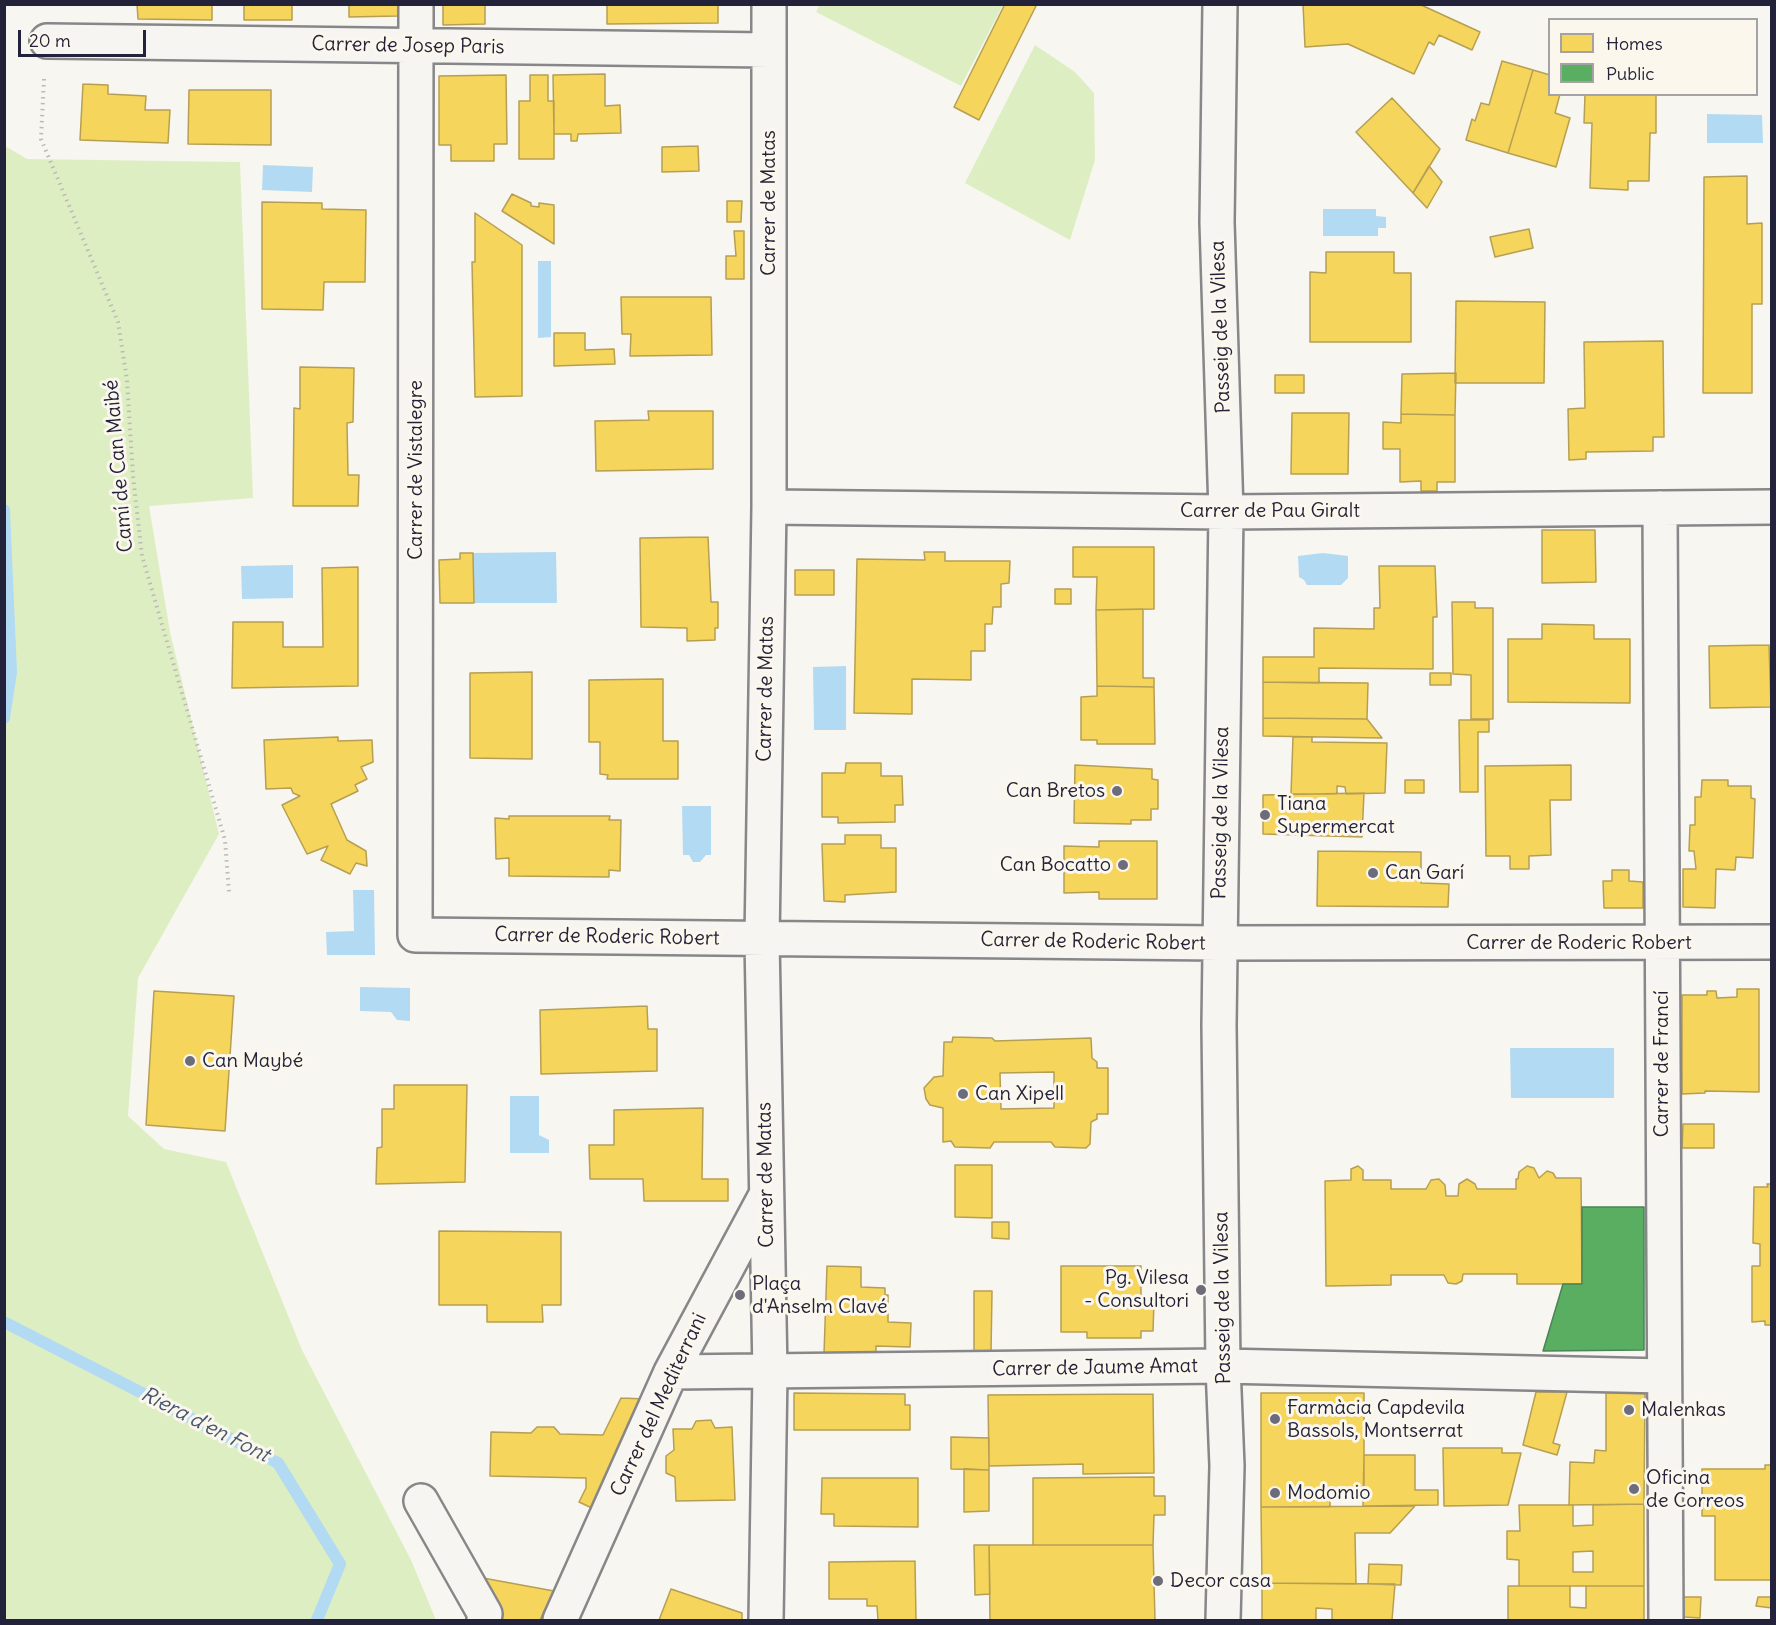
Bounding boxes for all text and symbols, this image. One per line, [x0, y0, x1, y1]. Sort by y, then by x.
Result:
scale bar [21, 18, 148, 56]
legend [1548, 18, 1758, 96]
text: 20 m [29, 29, 71, 52]
street label: Carrer de Josep Paris [311, 32, 505, 60]
text: Homes [1606, 32, 1663, 55]
text: Public [1606, 62, 1655, 85]
street label: Carrer de Matas [757, 130, 781, 276]
street label: Passeig de la Vilesa [1206, 240, 1236, 414]
street label: Camí de Can Maibé [100, 379, 138, 553]
street label: Carrer de Vistalegre [404, 380, 428, 560]
street label: Carrer de Pau Giralt [1180, 499, 1360, 523]
street label: Carrer de Matas [753, 616, 779, 762]
street label: Passeig de la Vilesa [1207, 726, 1235, 900]
place label: Can Bretos [1006, 779, 1105, 803]
marker: Can Bretos [1110, 784, 1124, 798]
place label: Tiana Supermercat [1277, 792, 1395, 839]
marker: Tiana Supermercat [1258, 808, 1272, 822]
place label: Can Bocatto [1000, 853, 1111, 877]
marker: Can Bocatto [1116, 858, 1130, 872]
place label: Can Garí [1385, 861, 1464, 885]
marker: Can Garí [1366, 866, 1380, 880]
street label: Carrer de Roderic Robert [494, 923, 720, 951]
street label: Carrer de Roderic Robert [980, 928, 1206, 956]
street label: Carrer de Roderic Robert [1466, 931, 1692, 955]
street label: Carrer de Francí [1650, 990, 1674, 1138]
place label: Can Maybé [202, 1049, 303, 1073]
marker: Can Maybé [183, 1054, 197, 1068]
place label: Can Xipell [975, 1082, 1064, 1106]
marker: Can Xipell [956, 1087, 970, 1101]
street label: Carrer de Matas [753, 1102, 779, 1248]
street label: Passeig de la Vilesa [1209, 1211, 1237, 1385]
place label: Pg. Vilesa - Consultori [1084, 1266, 1189, 1313]
place label: Plaça d'Anselm Clavé [752, 1272, 887, 1319]
marker: Pg. Vilesa - Consultori [1194, 1283, 1208, 1297]
marker: Plaça d'Anselm Clavé [733, 1288, 747, 1302]
street label: Carrer del Mediterrani [606, 1310, 712, 1500]
street label: Carrer de Jaume Amat [992, 1354, 1198, 1382]
water label: Riera d'en Font [137, 1382, 273, 1468]
place label: Farmàcia Capdevila Bassols, Montserrat [1287, 1396, 1465, 1443]
place label: Malenkas [1641, 1398, 1726, 1422]
marker: Malenkas [1622, 1403, 1636, 1417]
marker: Farmàcia Capdevila Bassols, Montserrat [1268, 1412, 1282, 1426]
place label: Oficina de Correos [1646, 1466, 1744, 1513]
place label: Modomio [1287, 1481, 1371, 1505]
marker: Oficina de Correos [1627, 1482, 1641, 1496]
marker: Modomio [1268, 1486, 1282, 1500]
place label: Decor casa [1170, 1569, 1271, 1593]
marker: Decor casa [1151, 1574, 1165, 1588]

